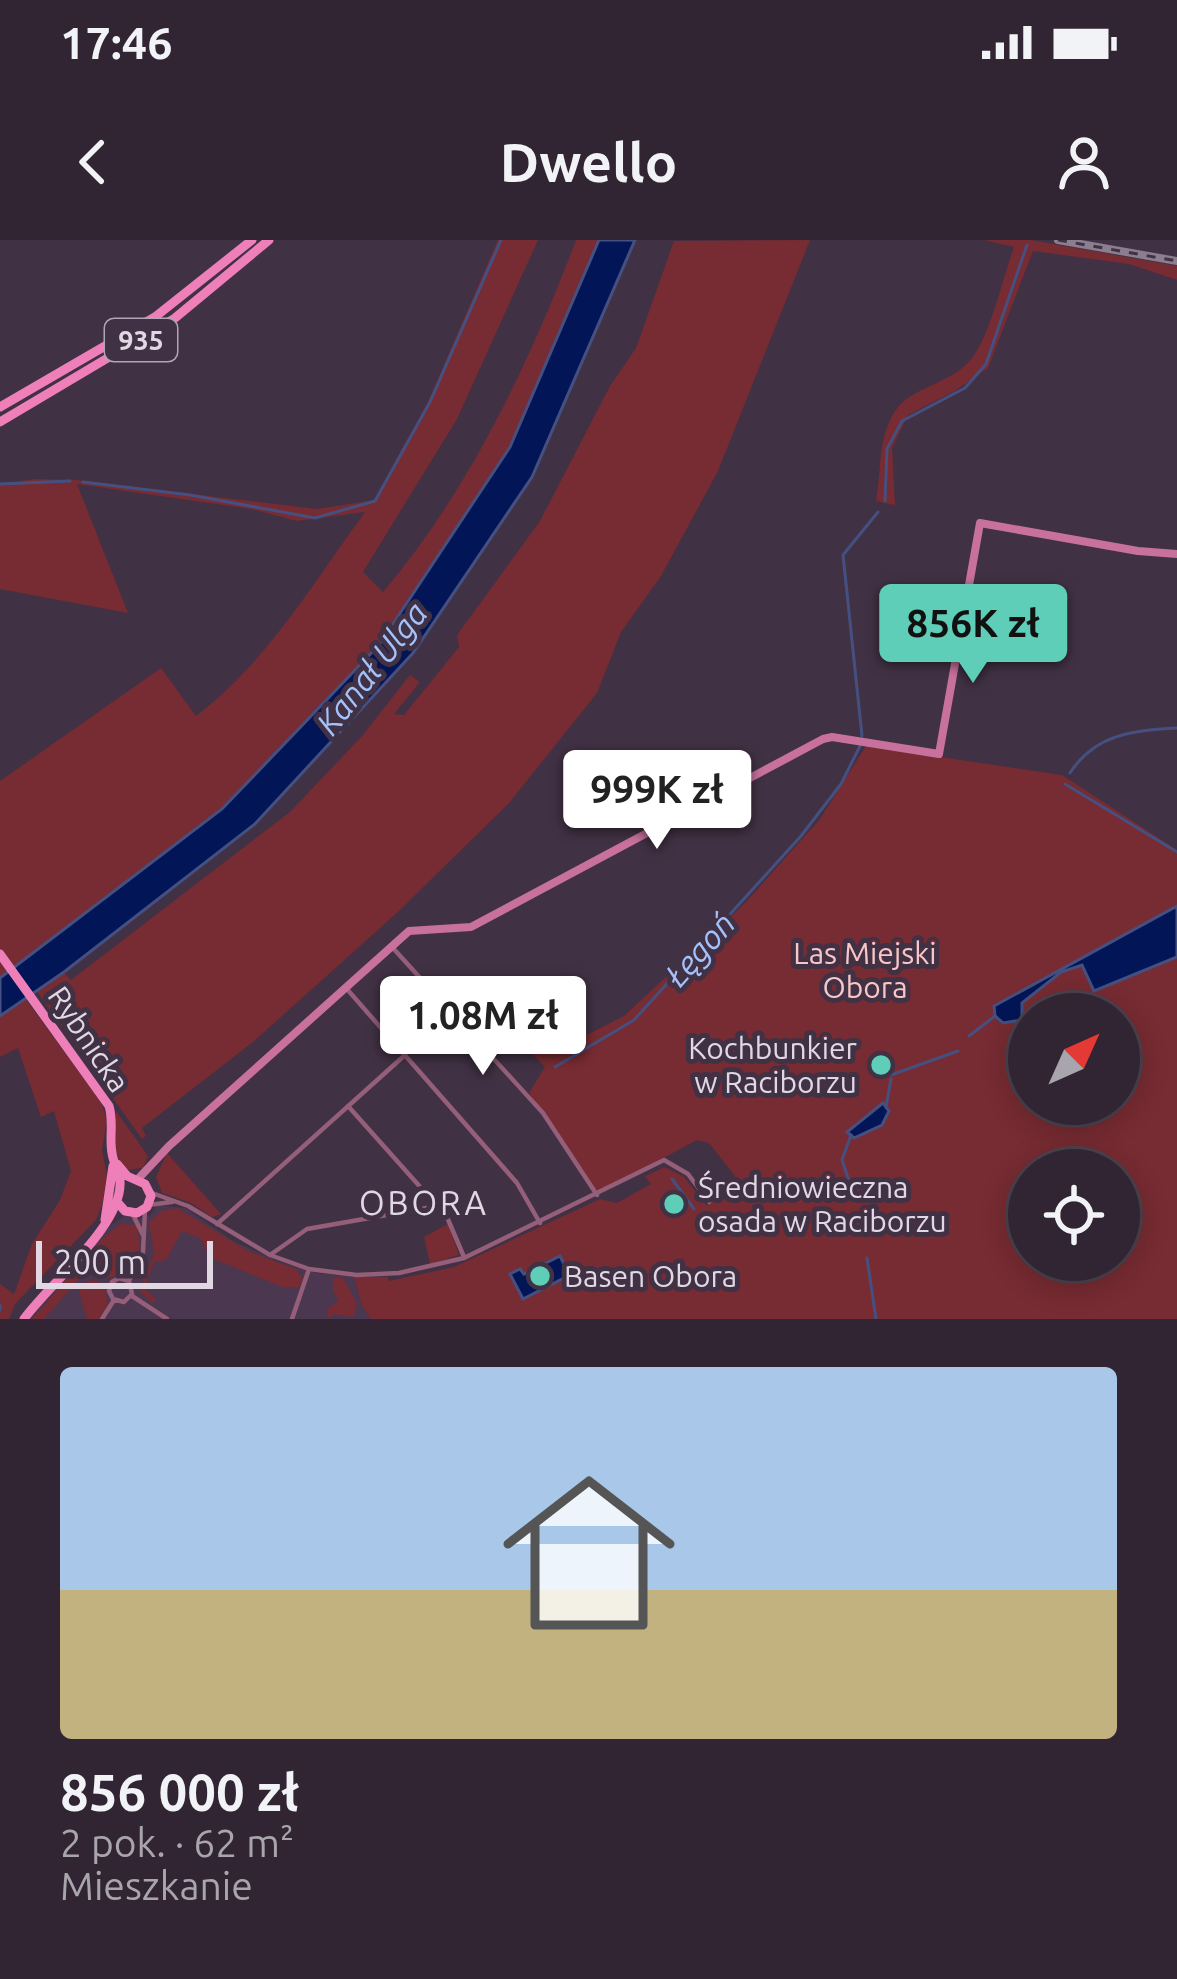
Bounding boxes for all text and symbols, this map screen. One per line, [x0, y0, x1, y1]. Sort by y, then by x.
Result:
text: 17:46 [60, 17, 173, 68]
icon: back [60, 129, 126, 195]
icon: person [1051, 129, 1117, 195]
text: Dwello [500, 132, 677, 192]
road number: 935 [105, 319, 177, 361]
pin: 856K zł [862, 584, 1084, 686]
water label: Kanał Ulga [308, 595, 434, 741]
text: 856K zł [906, 601, 1040, 644]
pin: 999K zł [546, 750, 768, 852]
text: 999K zł [590, 767, 724, 810]
water label: Łęgoń [656, 904, 742, 994]
park label: Las Miejski Obora [793, 936, 937, 1004]
pin: 1.08M zł [359, 976, 607, 1078]
street label: Rybnicka [41, 980, 137, 1098]
text: 1.08M zł [407, 993, 559, 1036]
north arrow [1008, 993, 1140, 1125]
map controls [1008, 993, 1140, 1281]
place label: Kochbunkier w Raciborzu [688, 1031, 858, 1099]
marker: Kochbunkier w Raciborzu [868, 1052, 894, 1078]
button: locate [1008, 1149, 1140, 1281]
place label: Średniowieczna osada w Raciborzu [698, 1170, 947, 1238]
district label: OBORA [359, 1184, 489, 1221]
marker: Średniowieczna osada w Raciborzu [661, 1191, 687, 1217]
scale bar [36, 1235, 213, 1288]
text: 200 m [54, 1243, 146, 1280]
place label: Basen Obora [564, 1259, 737, 1293]
marker: Basen Obora [527, 1263, 553, 1289]
icon: home [481, 1445, 697, 1661]
text: 856 000 zł [60, 1763, 299, 1821]
text: 2 pok. · 62 m² [60, 1821, 294, 1864]
text: Mieszkanie [60, 1864, 253, 1907]

